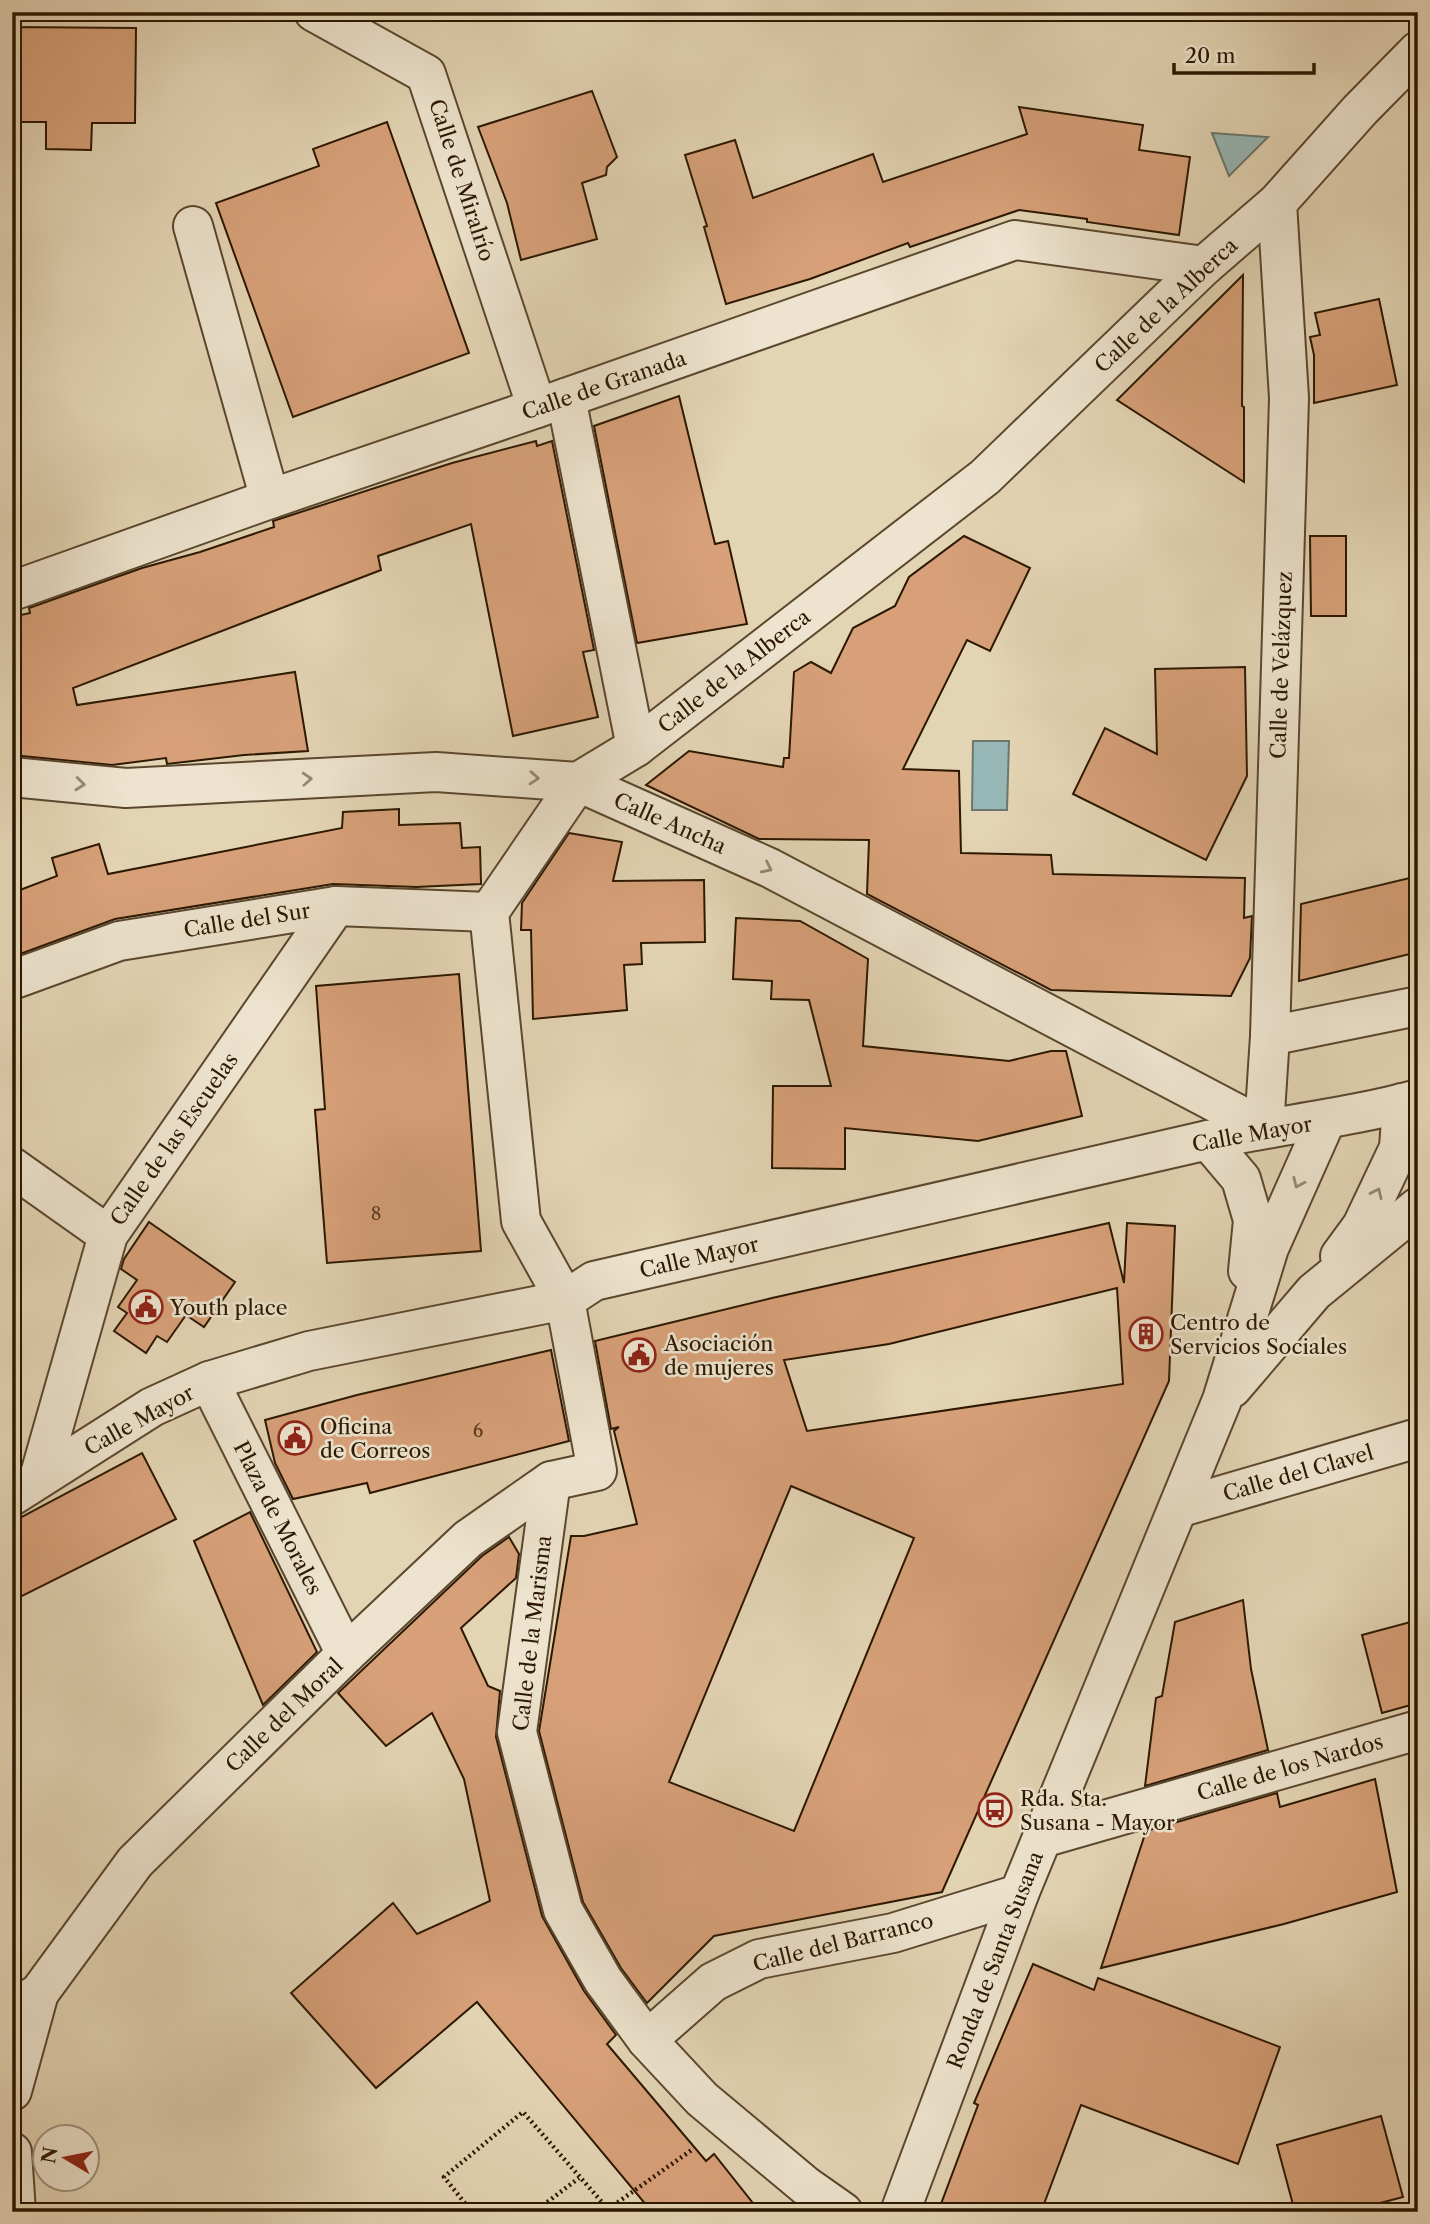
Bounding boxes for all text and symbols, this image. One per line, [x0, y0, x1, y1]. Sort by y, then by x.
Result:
scale bar [1174, 32, 1314, 76]
text: 20 m [1185, 43, 1236, 68]
street label: Calle de Miralrío [424, 96, 500, 264]
street label: Calle de la Alberca [1089, 232, 1243, 378]
street label: Calle de Granada [519, 345, 690, 425]
street label: Calle de Velázquez [1265, 571, 1297, 759]
street label: Calle de la Alberca [653, 603, 816, 738]
one-way arrow [302, 771, 313, 786]
one-way arrow [529, 771, 540, 786]
one-way arrow [75, 776, 86, 791]
street label: Calle Ancha [610, 787, 731, 859]
one-way arrow [760, 859, 772, 873]
street label: Calle del Sur [182, 898, 312, 942]
street label: Calle de las Escuelas [105, 1048, 243, 1230]
street label: Calle Mayor [1190, 1111, 1314, 1157]
one-way arrow [1292, 1175, 1306, 1188]
one-way arrow [1369, 1188, 1383, 1200]
house number: 8 [371, 1203, 381, 1225]
street label: Calle Mayor [637, 1231, 761, 1283]
public building icon: Youth place [127, 1288, 165, 1326]
place label: Youth place [169, 1295, 288, 1320]
place label: Centro de Servicios Sociales [1170, 1310, 1347, 1359]
building icon: Centro de Servicios Sociales [1127, 1315, 1165, 1353]
place label: Asociación de mujeres [663, 1331, 774, 1380]
public building icon: Asociación de mujeres [620, 1336, 658, 1374]
street label: Calle Mayor [80, 1380, 198, 1460]
place label: Oficina de Correos [320, 1414, 430, 1463]
public building icon: Oficina de Correos [276, 1419, 314, 1457]
house number: 6 [473, 1420, 483, 1442]
street label: Plaza de Morales [228, 1437, 328, 1599]
street label: Calle del Clavel [1220, 1440, 1376, 1506]
street label: Calle de la Marisma [508, 1533, 557, 1732]
street label: Calle del Moral [220, 1653, 348, 1777]
street label: Calle de los Nardos [1194, 1728, 1386, 1806]
place label: Rda. Sta. Susana - Mayor [1020, 1786, 1175, 1835]
bus stop icon: Rda. Sta. Susana - Mayor [976, 1791, 1014, 1829]
street label: Ronda de Santa Susana [942, 1847, 1048, 2072]
street label: Calle del Barranco [750, 1908, 936, 1976]
north arrow [32, 2122, 102, 2192]
text: N [37, 2145, 63, 2165]

